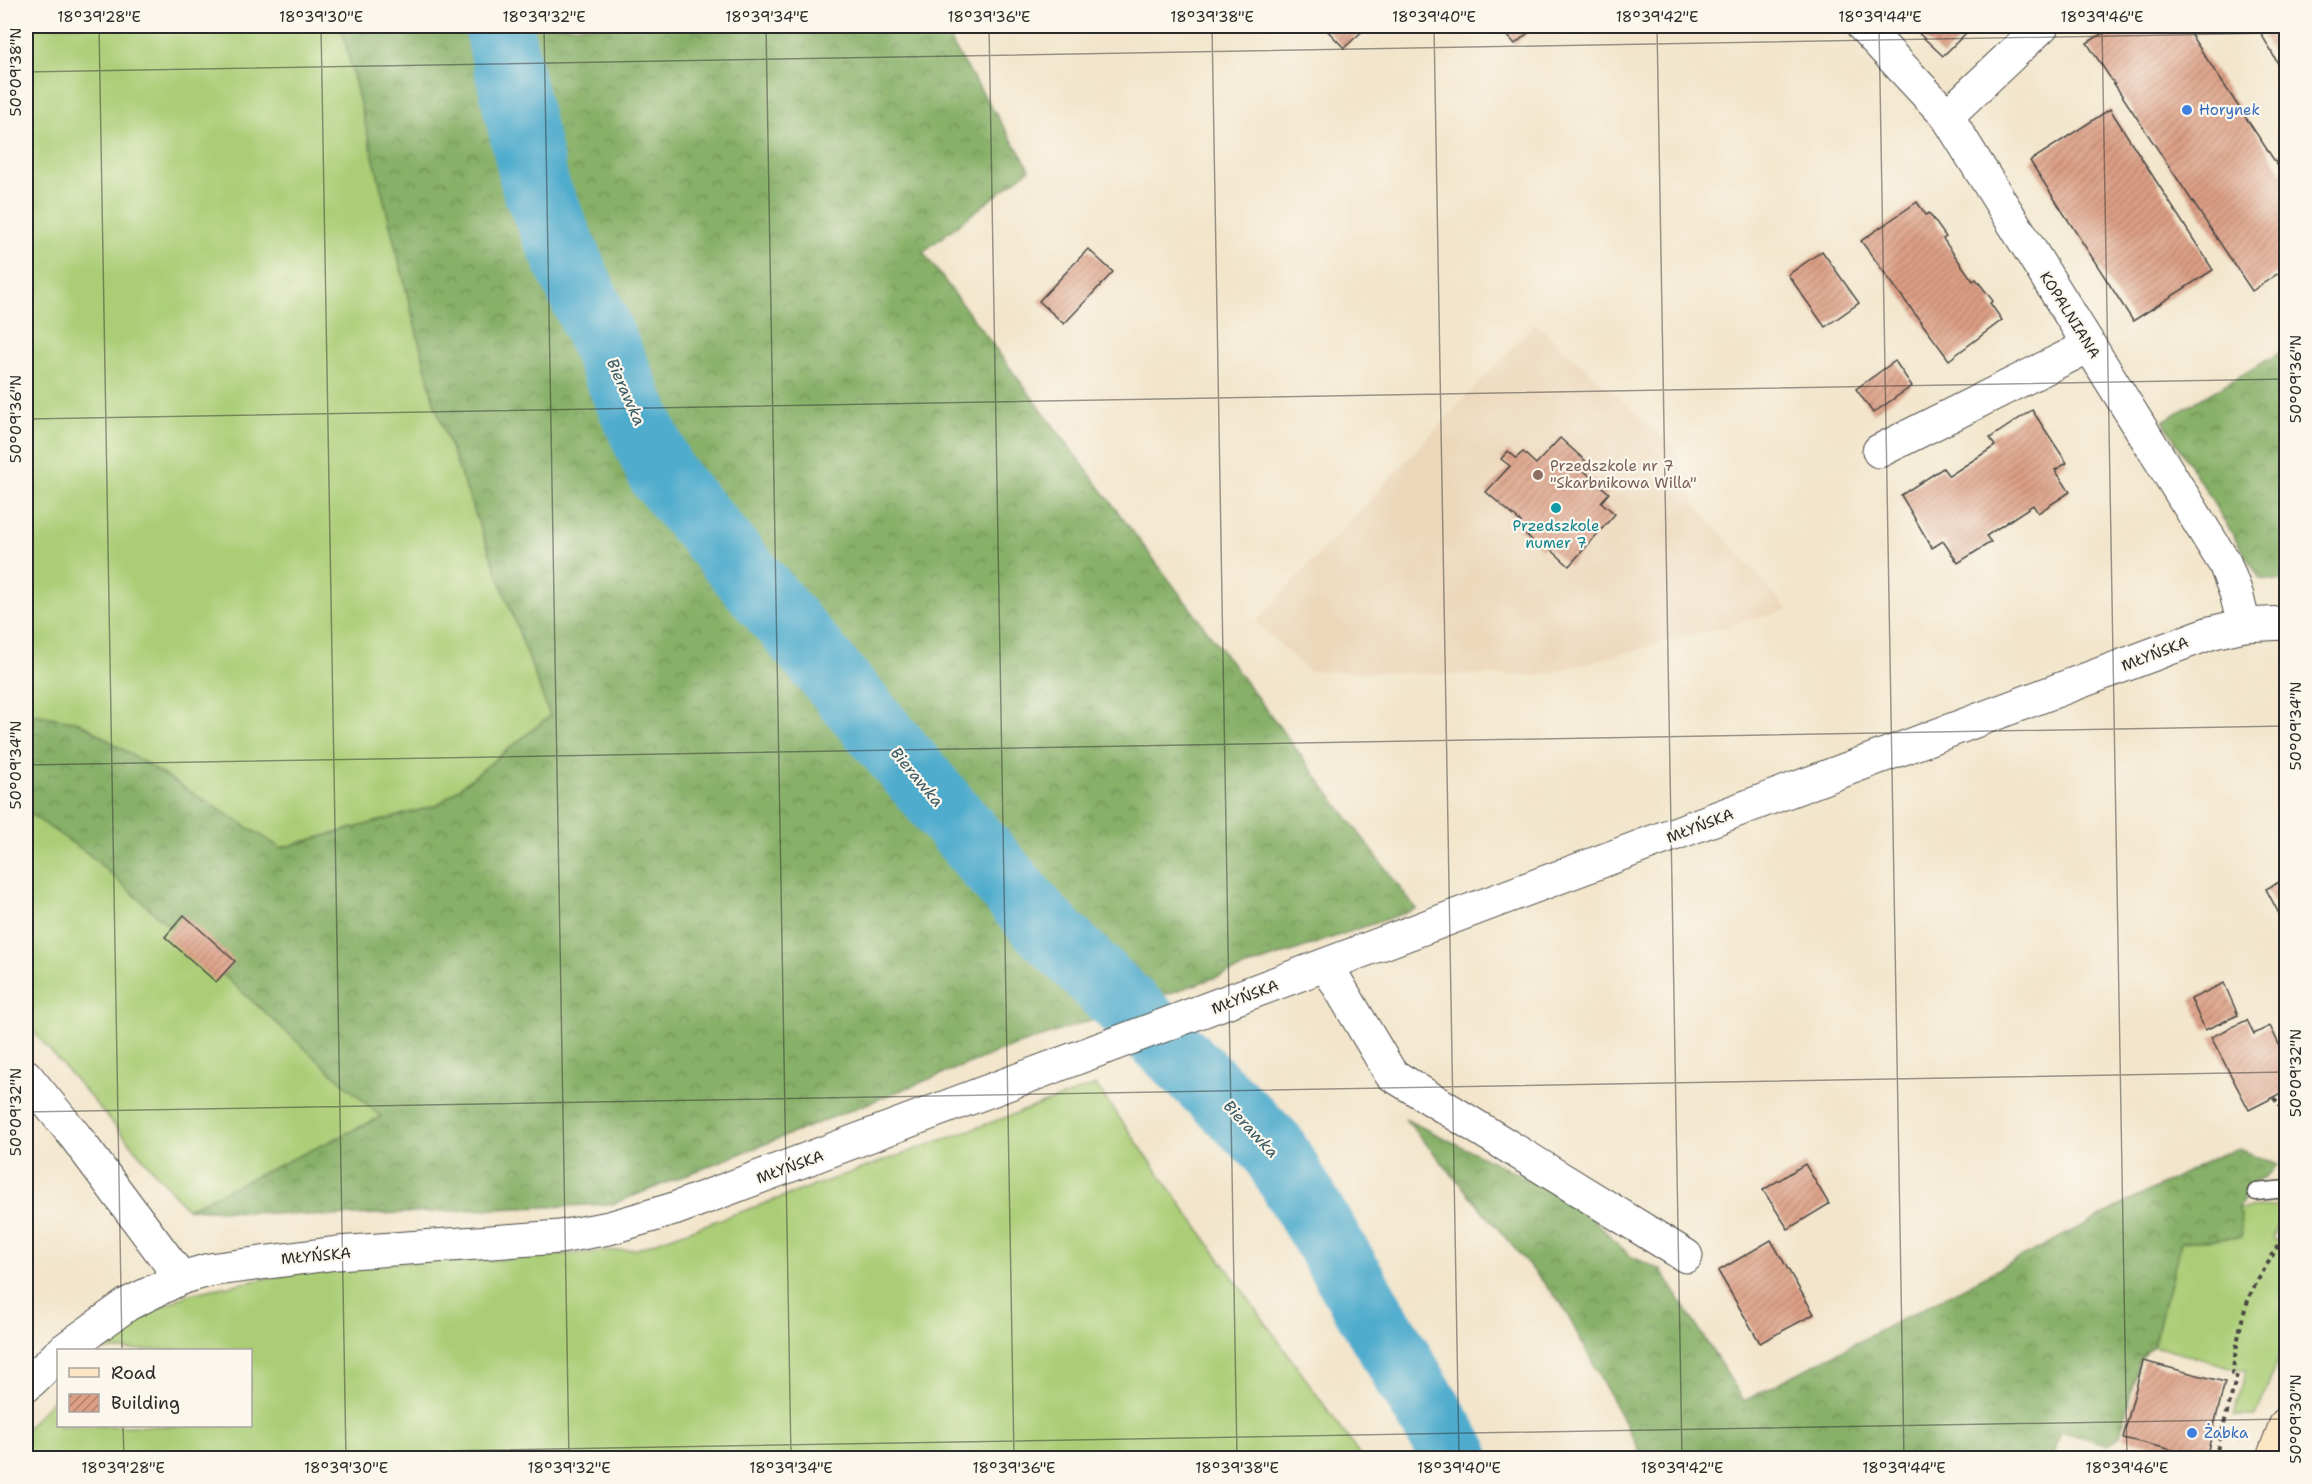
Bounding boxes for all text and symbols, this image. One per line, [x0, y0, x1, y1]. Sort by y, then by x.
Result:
text: 18°39'28"E [57, 7, 141, 27]
text: 18°39'30"E [279, 7, 363, 27]
text: 18°39'32"E [502, 7, 586, 27]
text: 18°39'34"E [725, 7, 809, 27]
text: 18°39'36"E [948, 7, 1030, 27]
text: 18°39'38"E [1170, 7, 1254, 27]
text: 18°39'40"E [1392, 7, 1476, 27]
text: 18°39'42"E [1616, 7, 1698, 27]
text: 18°39'44"E [1838, 7, 1922, 27]
text: 18°39'46"E [2061, 7, 2143, 27]
text: 50°09'38"N [6, 27, 26, 117]
place label: Horynek [2199, 100, 2260, 120]
marker: Horynek [2180, 103, 2194, 117]
street label: KOPALNIANA [2035, 268, 2105, 362]
text: 50°09'36"N [2286, 335, 2306, 423]
water label: Bierawka [602, 355, 650, 429]
text: 50°09'36"N [6, 375, 26, 463]
place label: Przedszkole nr 7 "Skarbnikowa Willa" [1550, 456, 1697, 493]
marker: Przedszkole nr 7 "Skarbnikowa Willa" [1531, 468, 1545, 482]
marker: Przedszkole numer 7 [1549, 501, 1563, 515]
place label: Przedszkole numer 7 [1513, 516, 1599, 553]
street label: MŁYŃSKA [2118, 631, 2192, 676]
text: 50°09'34"N [2286, 682, 2306, 770]
text: 50°09'34"N [6, 721, 26, 809]
water label: Bierawka [886, 743, 948, 811]
street label: MŁYŃSKA [1663, 803, 1737, 848]
street label: MŁYŃSKA [1208, 974, 1282, 1019]
text: 50°09'32"N [2286, 1029, 2306, 1117]
text: 50°09'32"N [6, 1068, 26, 1156]
water label: Bierawka [1219, 1096, 1283, 1162]
street label: MŁYŃSKA [753, 1145, 827, 1188]
street label: MŁYŃSKA [280, 1242, 352, 1269]
legend [57, 1349, 252, 1427]
text: Road [111, 1361, 156, 1385]
text: 50°09'30"N [2286, 1374, 2306, 1464]
text: Building [111, 1391, 180, 1415]
place label: Żabka [2204, 1423, 2249, 1443]
marker: Żabka [2185, 1426, 2199, 1440]
text: 18°39'28"E [81, 1458, 165, 1478]
text: 18°39'30"E [304, 1458, 388, 1478]
text: 18°39'32"E [527, 1458, 611, 1478]
text: 18°39'34"E [749, 1458, 833, 1478]
text: 18°39'36"E [973, 1458, 1055, 1478]
text: 18°39'38"E [1195, 1458, 1279, 1478]
text: 18°39'40"E [1417, 1458, 1501, 1478]
text: 18°39'42"E [1641, 1458, 1723, 1478]
text: 18°39'44"E [1862, 1458, 1946, 1478]
text: 18°39'46"E [2086, 1458, 2168, 1478]

